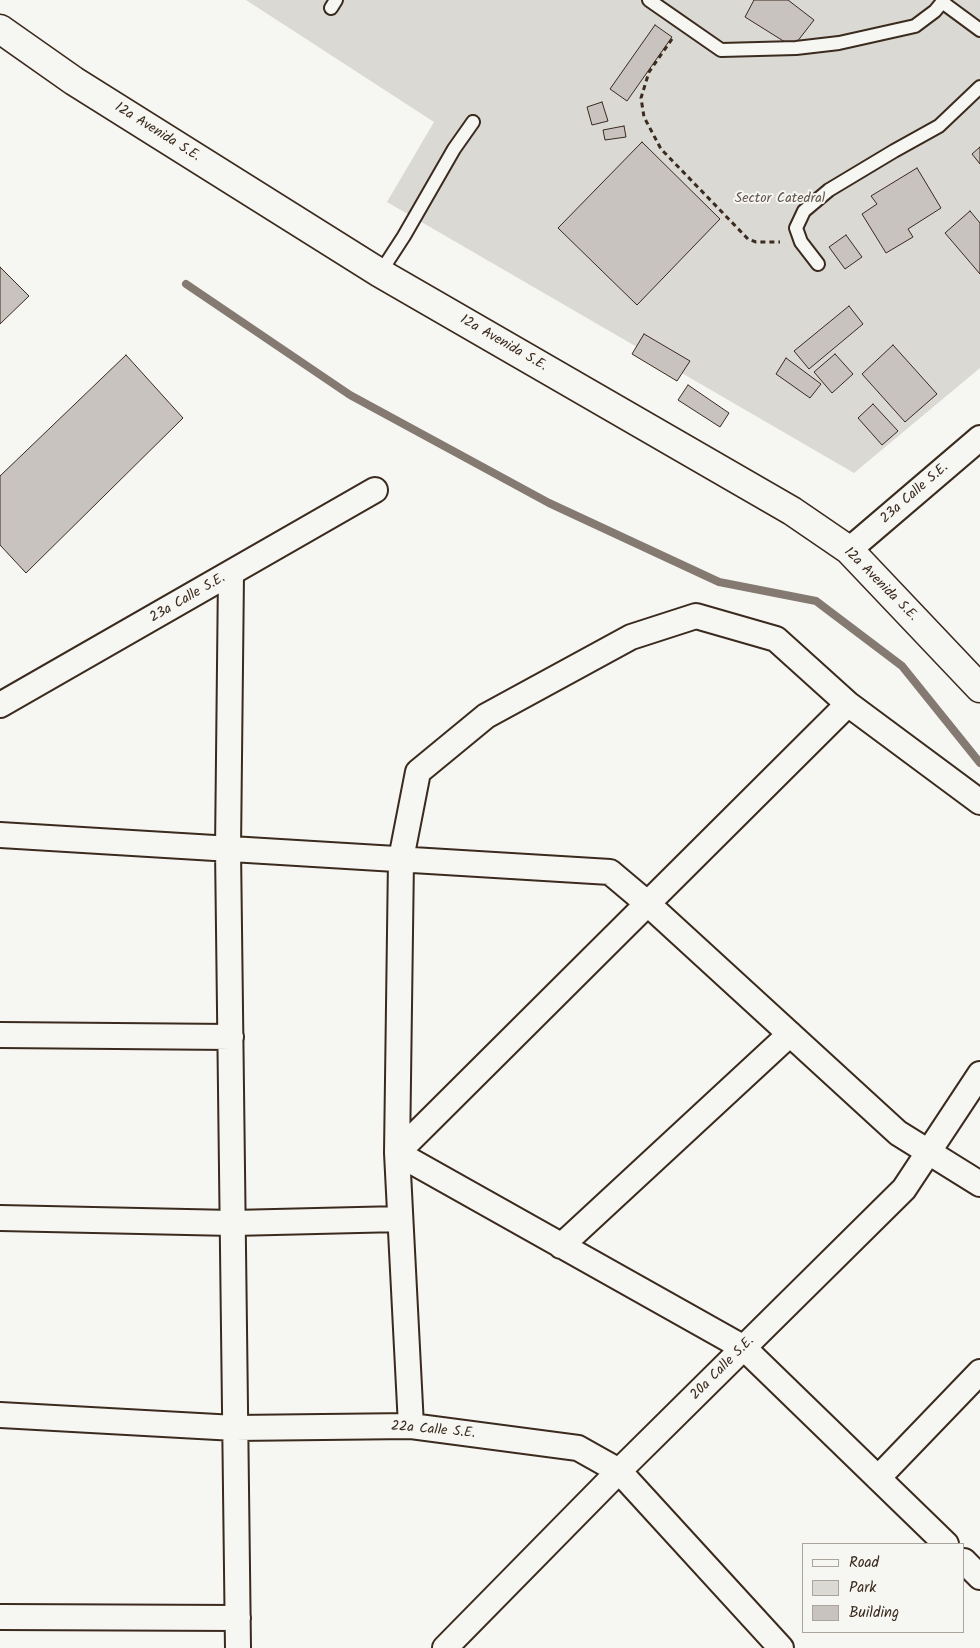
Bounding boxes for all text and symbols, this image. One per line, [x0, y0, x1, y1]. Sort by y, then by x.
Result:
street label: 12a Avenida S.E. [111, 100, 203, 166]
park label: Sector Catedral [735, 192, 825, 208]
street label: 12a Avenida S.E. [457, 312, 549, 376]
street label: 23a Calle S.E. [878, 460, 952, 528]
street label: 12a Avenida S.E. [840, 545, 920, 625]
street label: 23a Calle S.E. [147, 571, 229, 627]
street label: 20a Calle S.E. [688, 1334, 758, 1404]
street label: 22a Calle S.E. [390, 1419, 476, 1443]
legend [802, 1543, 965, 1633]
text: Road [849, 1551, 879, 1575]
text: Park [849, 1576, 876, 1600]
text: Building [849, 1601, 899, 1625]

